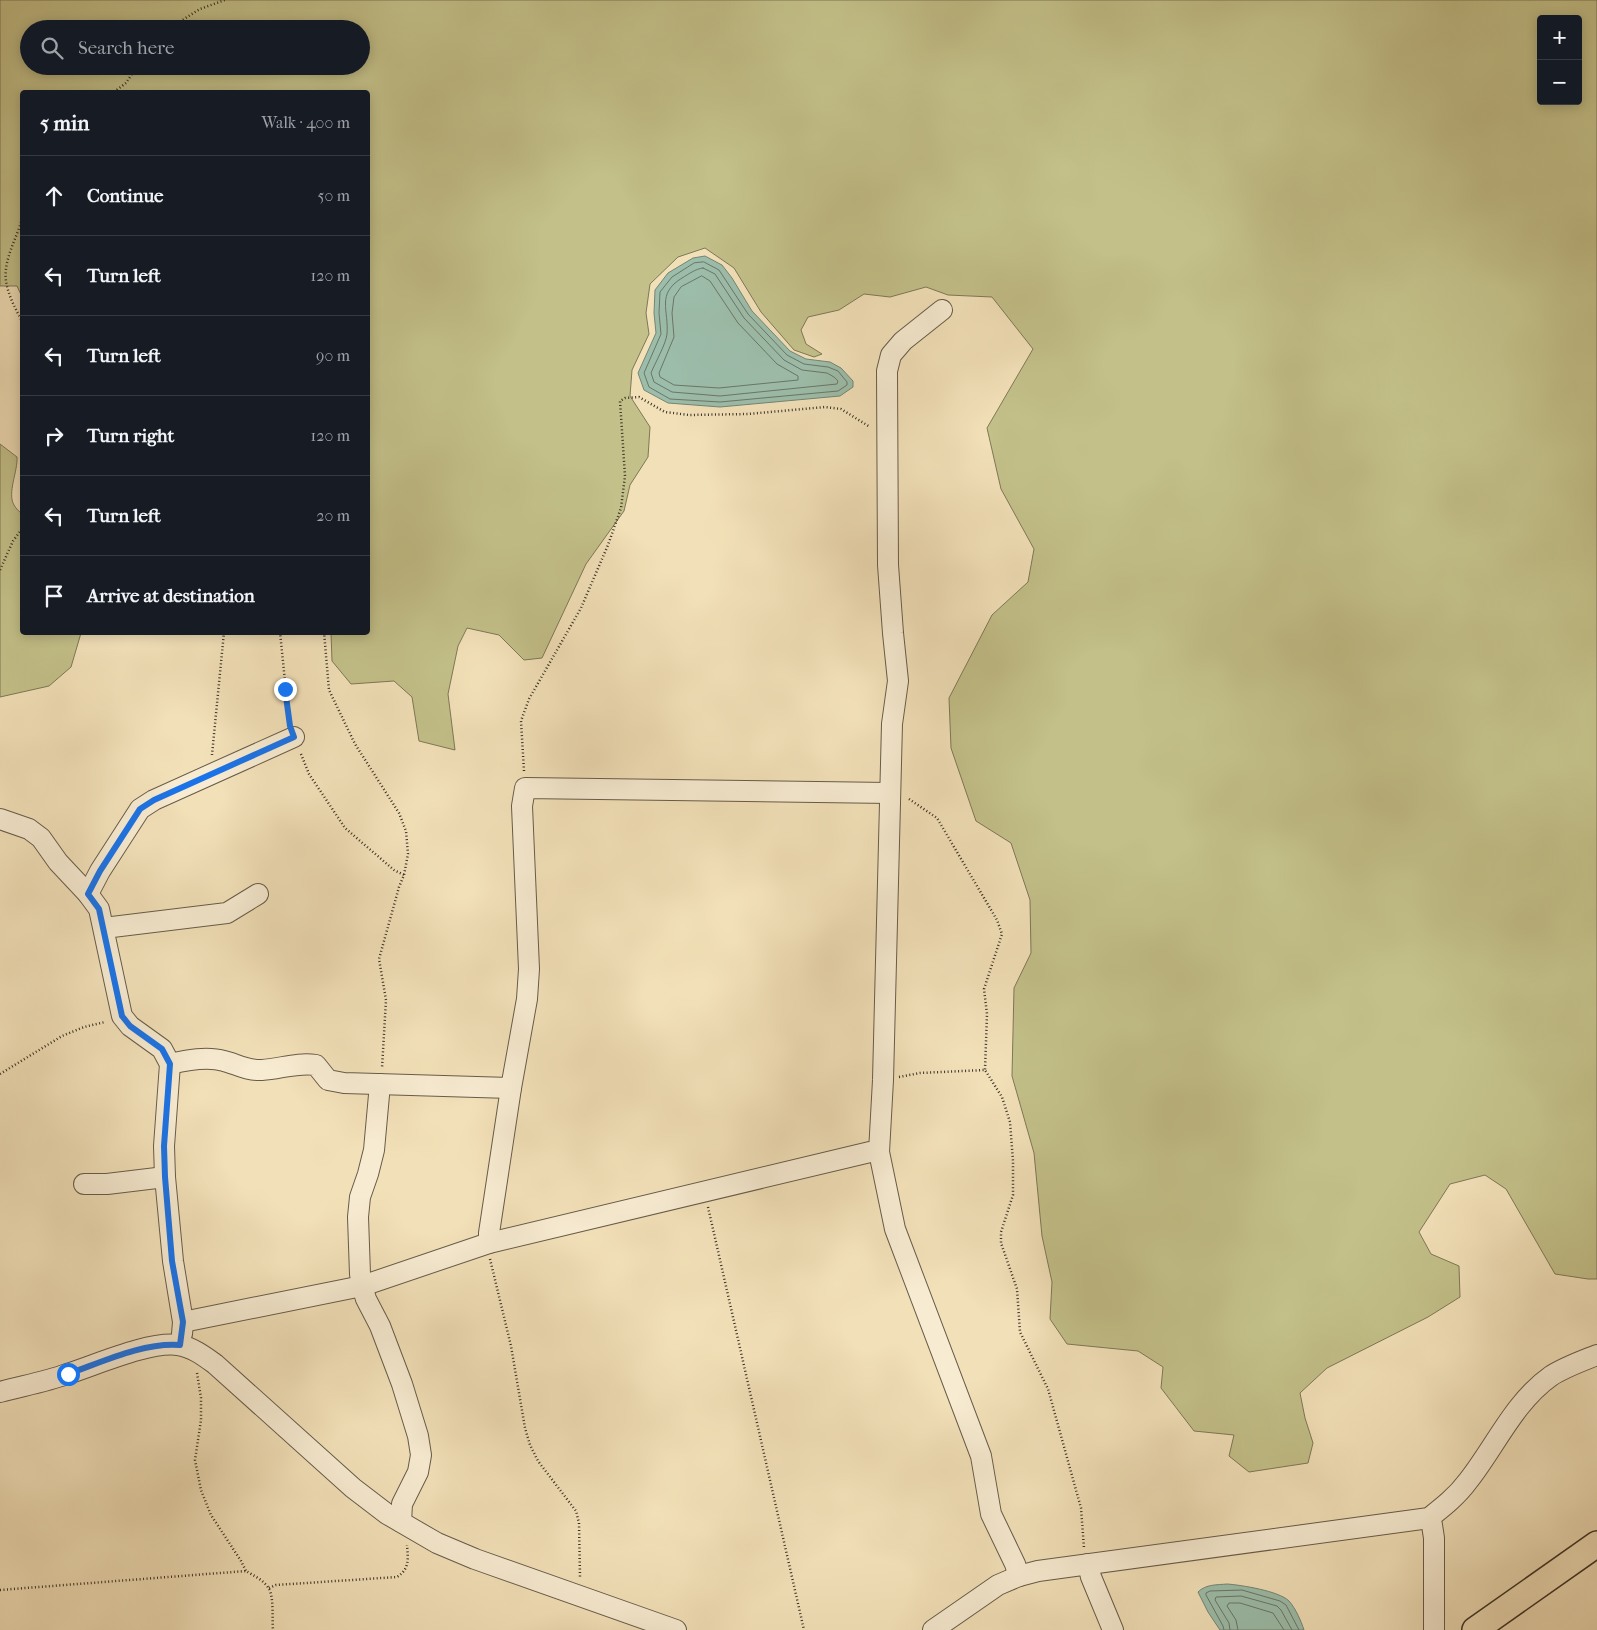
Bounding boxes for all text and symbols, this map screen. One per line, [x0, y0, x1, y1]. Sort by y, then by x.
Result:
map controls [1537, 15, 1582, 105]
button: + [1537, 15, 1582, 60]
search box [20, 20, 370, 75]
icon: search [38, 34, 66, 62]
text: Search here [78, 37, 174, 59]
button: − [1537, 60, 1582, 105]
text: 5 min [40, 111, 89, 135]
text: Walk · 400 m [261, 113, 350, 132]
icon: ahead [40, 182, 68, 210]
text: Continue [87, 185, 163, 207]
text: 50 m [318, 186, 350, 205]
icon: left [40, 262, 68, 290]
text: Turn left [87, 265, 161, 287]
text: 120 m [311, 266, 350, 285]
icon: left [40, 342, 68, 370]
text: Turn left [87, 345, 161, 367]
text: 90 m [316, 346, 350, 365]
icon: right [40, 422, 68, 450]
text: Turn right [87, 425, 174, 447]
text: 120 m [311, 426, 350, 445]
icon: left [40, 502, 68, 530]
text: Turn left [87, 505, 161, 527]
text: 20 m [316, 506, 350, 525]
icon: arrive [40, 582, 68, 610]
text: Arrive at destination [87, 585, 255, 607]
route end [274, 678, 297, 701]
route start [57, 1363, 80, 1386]

